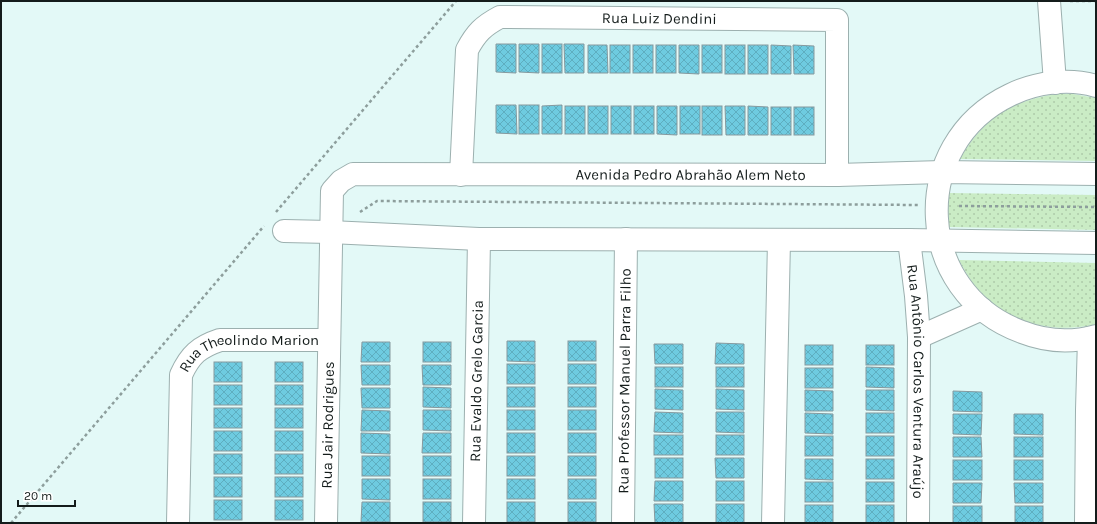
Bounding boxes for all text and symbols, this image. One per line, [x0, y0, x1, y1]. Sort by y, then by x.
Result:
street label: Rua Luiz Dendini [602, 9, 717, 28]
street label: Avenida Pedro Abrahão Alem Neto [575, 165, 806, 184]
street label: Rua Antônio Carlos Ventura Araújo [903, 263, 928, 499]
street label: Rua Professor Manuel Parra Filho [614, 268, 635, 494]
street label: Rua Evaldo Grelo Garcia [466, 300, 487, 462]
street label: Rua Theolindo Marion [175, 331, 319, 375]
street label: Rua Jair Rodrigues [318, 361, 338, 489]
scale bar [18, 482, 75, 508]
text: 20 m [24, 489, 52, 503]

